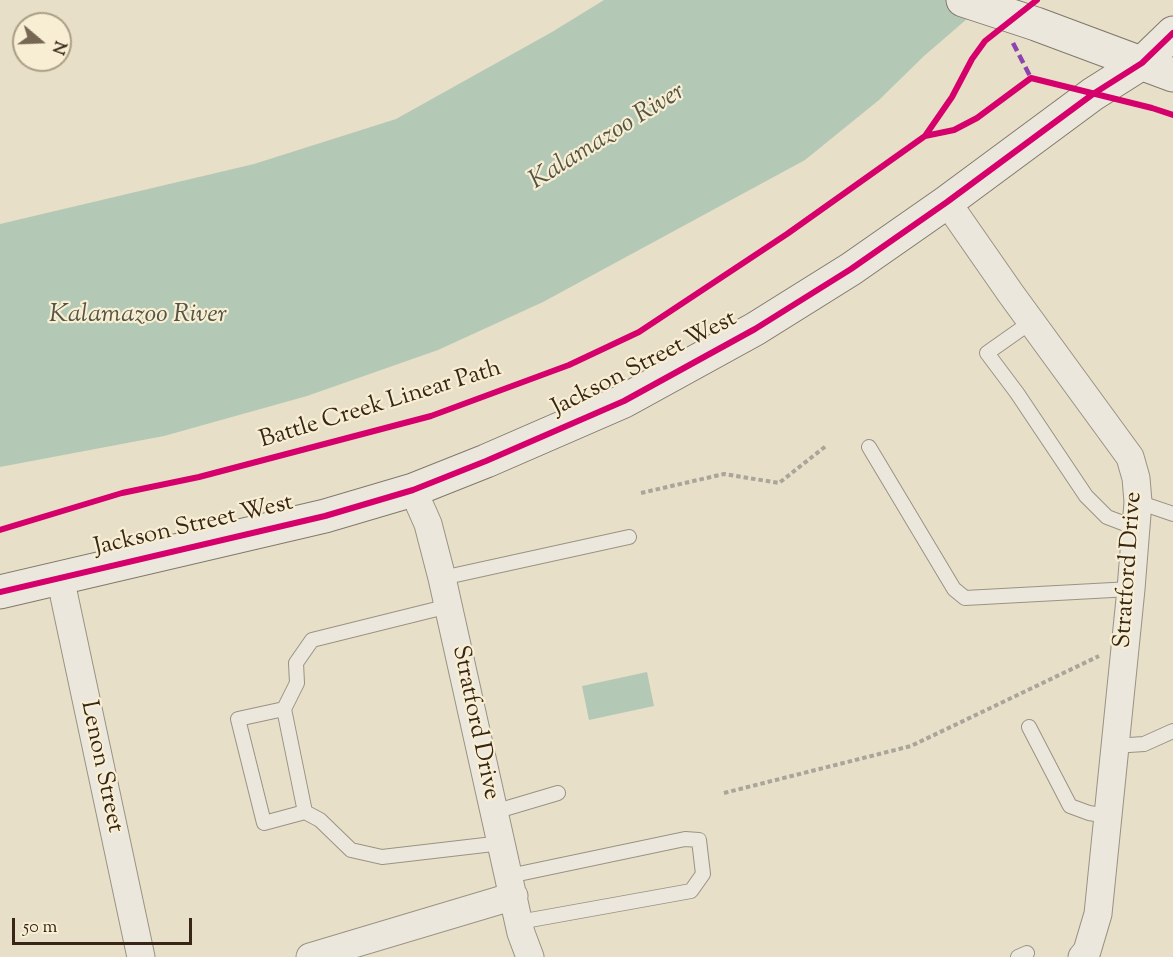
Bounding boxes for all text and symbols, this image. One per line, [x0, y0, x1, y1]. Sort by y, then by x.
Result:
north arrow [12, 12, 72, 72]
text: N [45, 38, 71, 57]
water label: Kalamazoo River [524, 78, 692, 198]
water label: Kalamazoo River [49, 301, 227, 333]
street label: Jackson Street West [548, 306, 742, 424]
street label: Battle Creek Linear Path [257, 356, 505, 456]
street label: Jackson Street West [92, 490, 296, 564]
street label: Stratford Drive [1110, 491, 1150, 649]
street label: Stratford Drive [444, 643, 504, 803]
street label: Lenon Street [72, 698, 128, 836]
scale bar [15, 906, 195, 944]
text: 50 m [23, 915, 57, 941]

